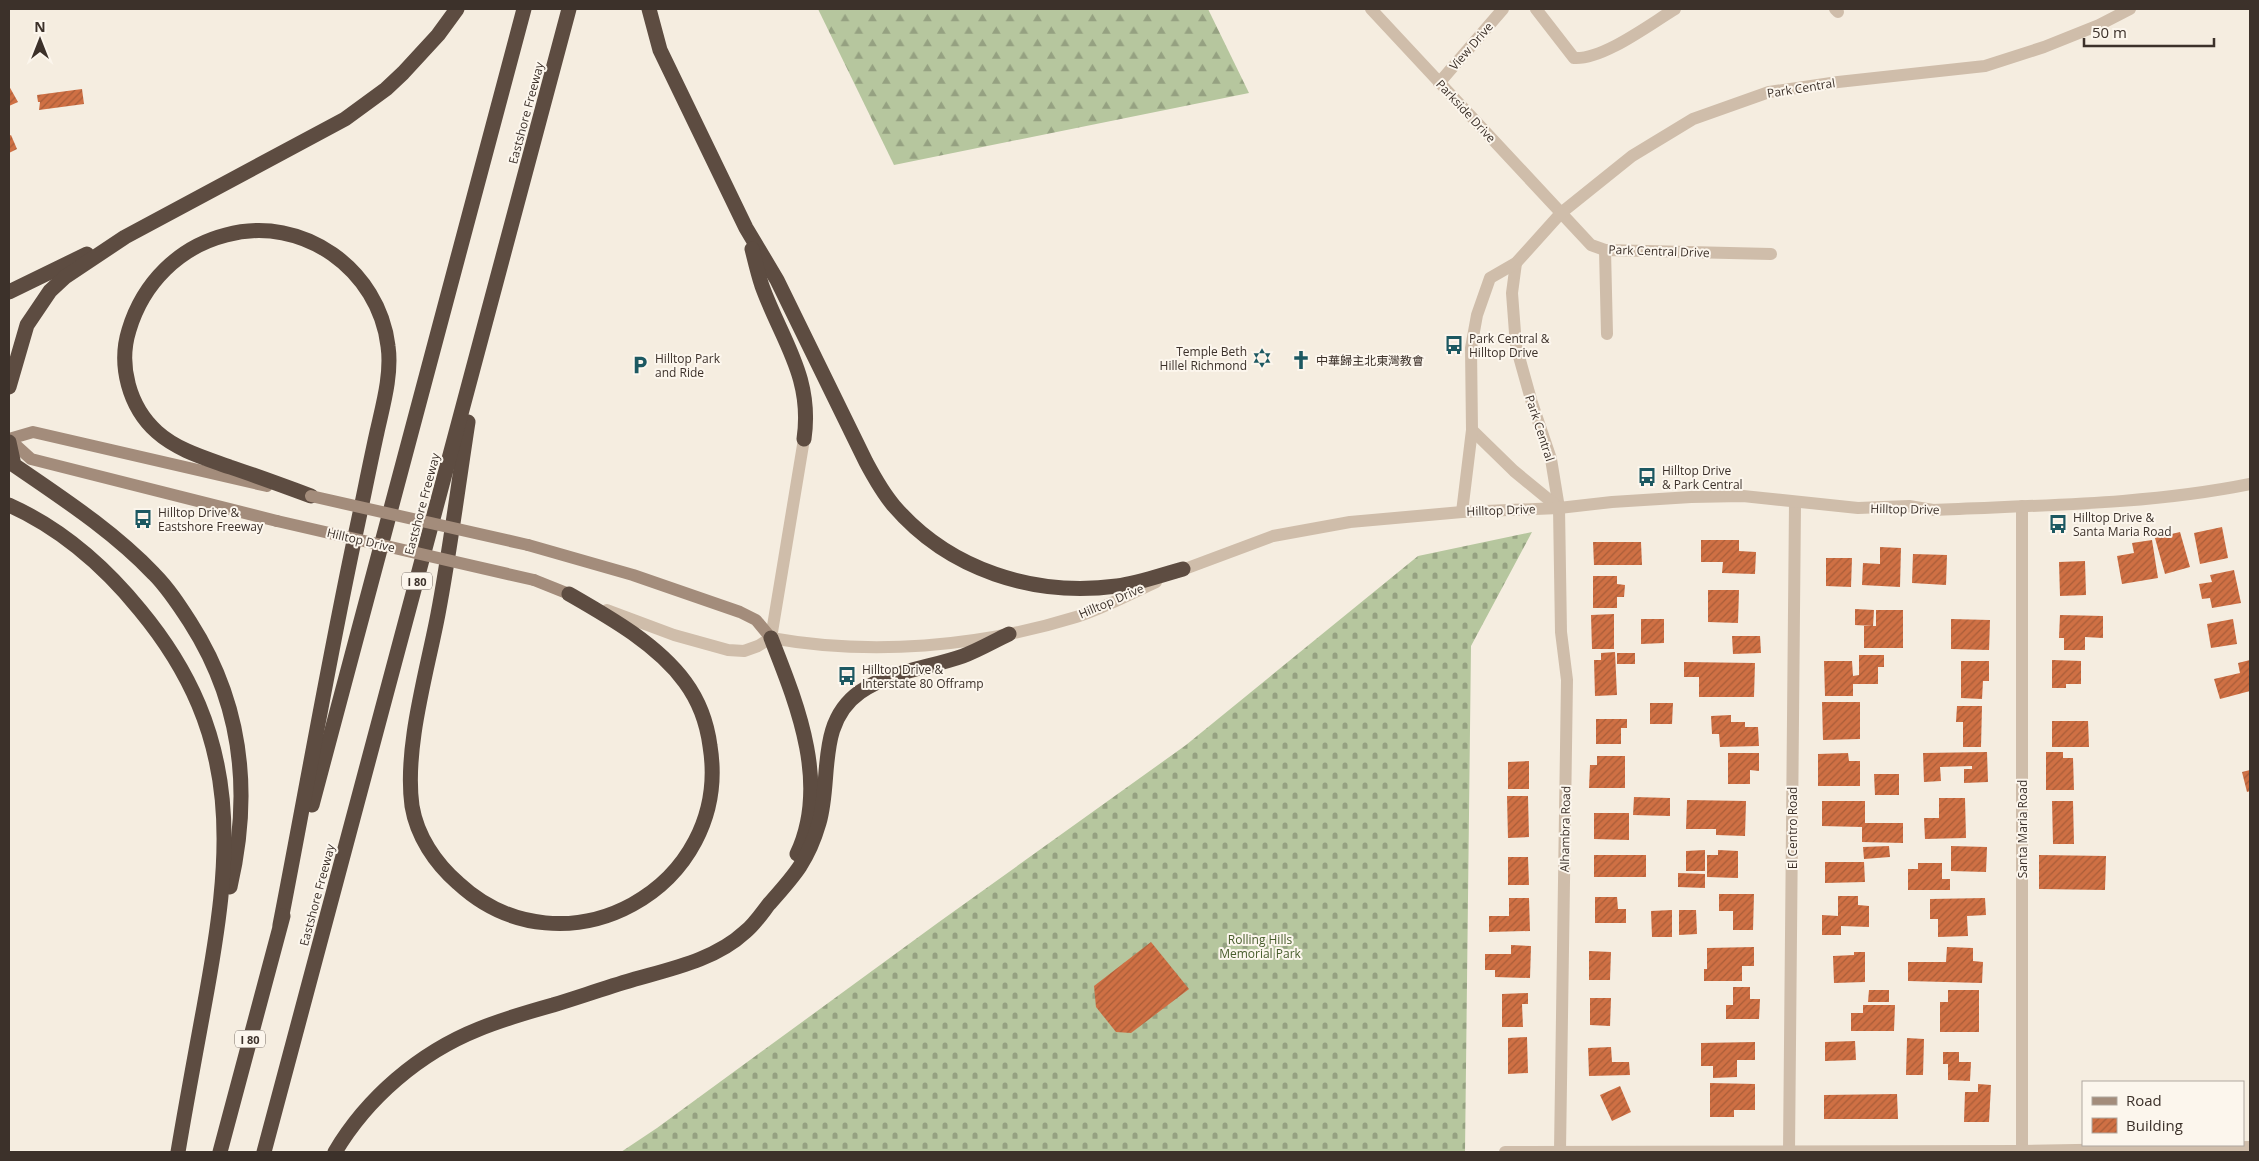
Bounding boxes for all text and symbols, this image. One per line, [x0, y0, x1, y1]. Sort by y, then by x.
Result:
north arrow [15, 15, 65, 65]
scale bar [2084, 15, 2214, 47]
text: N [34, 17, 46, 36]
street label: View Drive [1445, 18, 1497, 74]
text: 50 m [2092, 22, 2127, 42]
street label: Eastshore Freeway [504, 59, 548, 166]
street label: Park Central [1766, 74, 1836, 102]
street label: Parkside Drive [1432, 76, 1500, 146]
street label: Park Central Drive [1608, 241, 1710, 261]
place label: Park Central & Hilltop Drive [1469, 330, 1550, 361]
bus stop icon: Park Central & Hilltop Drive [1443, 334, 1465, 356]
place label: Temple Beth Hillel Richmond [1160, 343, 1247, 374]
synagogue icon: Temple Beth Hillel Richmond [1251, 347, 1273, 369]
church icon: 中華歸主北東灣教會 [1290, 349, 1312, 371]
place label: Hilltop Park and Ride [655, 350, 721, 381]
place label: 中華歸主北東灣教會 [1316, 352, 1424, 369]
parking icon: Hilltop Park and Ride [629, 354, 651, 376]
street label: Park Central [1521, 393, 1559, 463]
street label: Eastshore Freeway [400, 450, 444, 557]
place label: Hilltop Drive & Park Central [1662, 462, 1743, 493]
bus stop icon: Hilltop Drive & Park Central [1636, 466, 1658, 488]
street label: Hilltop Drive [1466, 500, 1536, 520]
street label: Hilltop Drive [1870, 500, 1940, 518]
place label: Hilltop Drive & Eastshore Freeway [158, 504, 264, 535]
bus stop icon: Hilltop Drive & Eastshore Freeway [132, 508, 154, 530]
place label: Hilltop Drive & Santa Maria Road [2073, 509, 2171, 540]
bus stop icon: Hilltop Drive & Santa Maria Road [2047, 513, 2069, 535]
street label: Hilltop Drive [325, 524, 397, 556]
road number: I 80 [402, 572, 432, 590]
street label: Hilltop Drive [1076, 580, 1146, 622]
place label: Hilltop Drive & Interstate 80 Offramp [862, 661, 984, 692]
bus stop icon: Hilltop Drive & Interstate 80 Offramp [836, 665, 858, 687]
street label: Santa Maria Road [2014, 780, 2031, 878]
street label: Alhambra Road [1556, 786, 1574, 872]
street label: El Centro Road [1784, 787, 1801, 869]
street label: Eastshore Freeway [295, 841, 339, 948]
park label: Rolling Hills Memorial Park [1219, 931, 1302, 962]
road number: I 80 [235, 1030, 265, 1048]
legend [2082, 1081, 2244, 1146]
text: Road [2126, 1090, 2162, 1110]
text: Building [2126, 1115, 2183, 1135]

